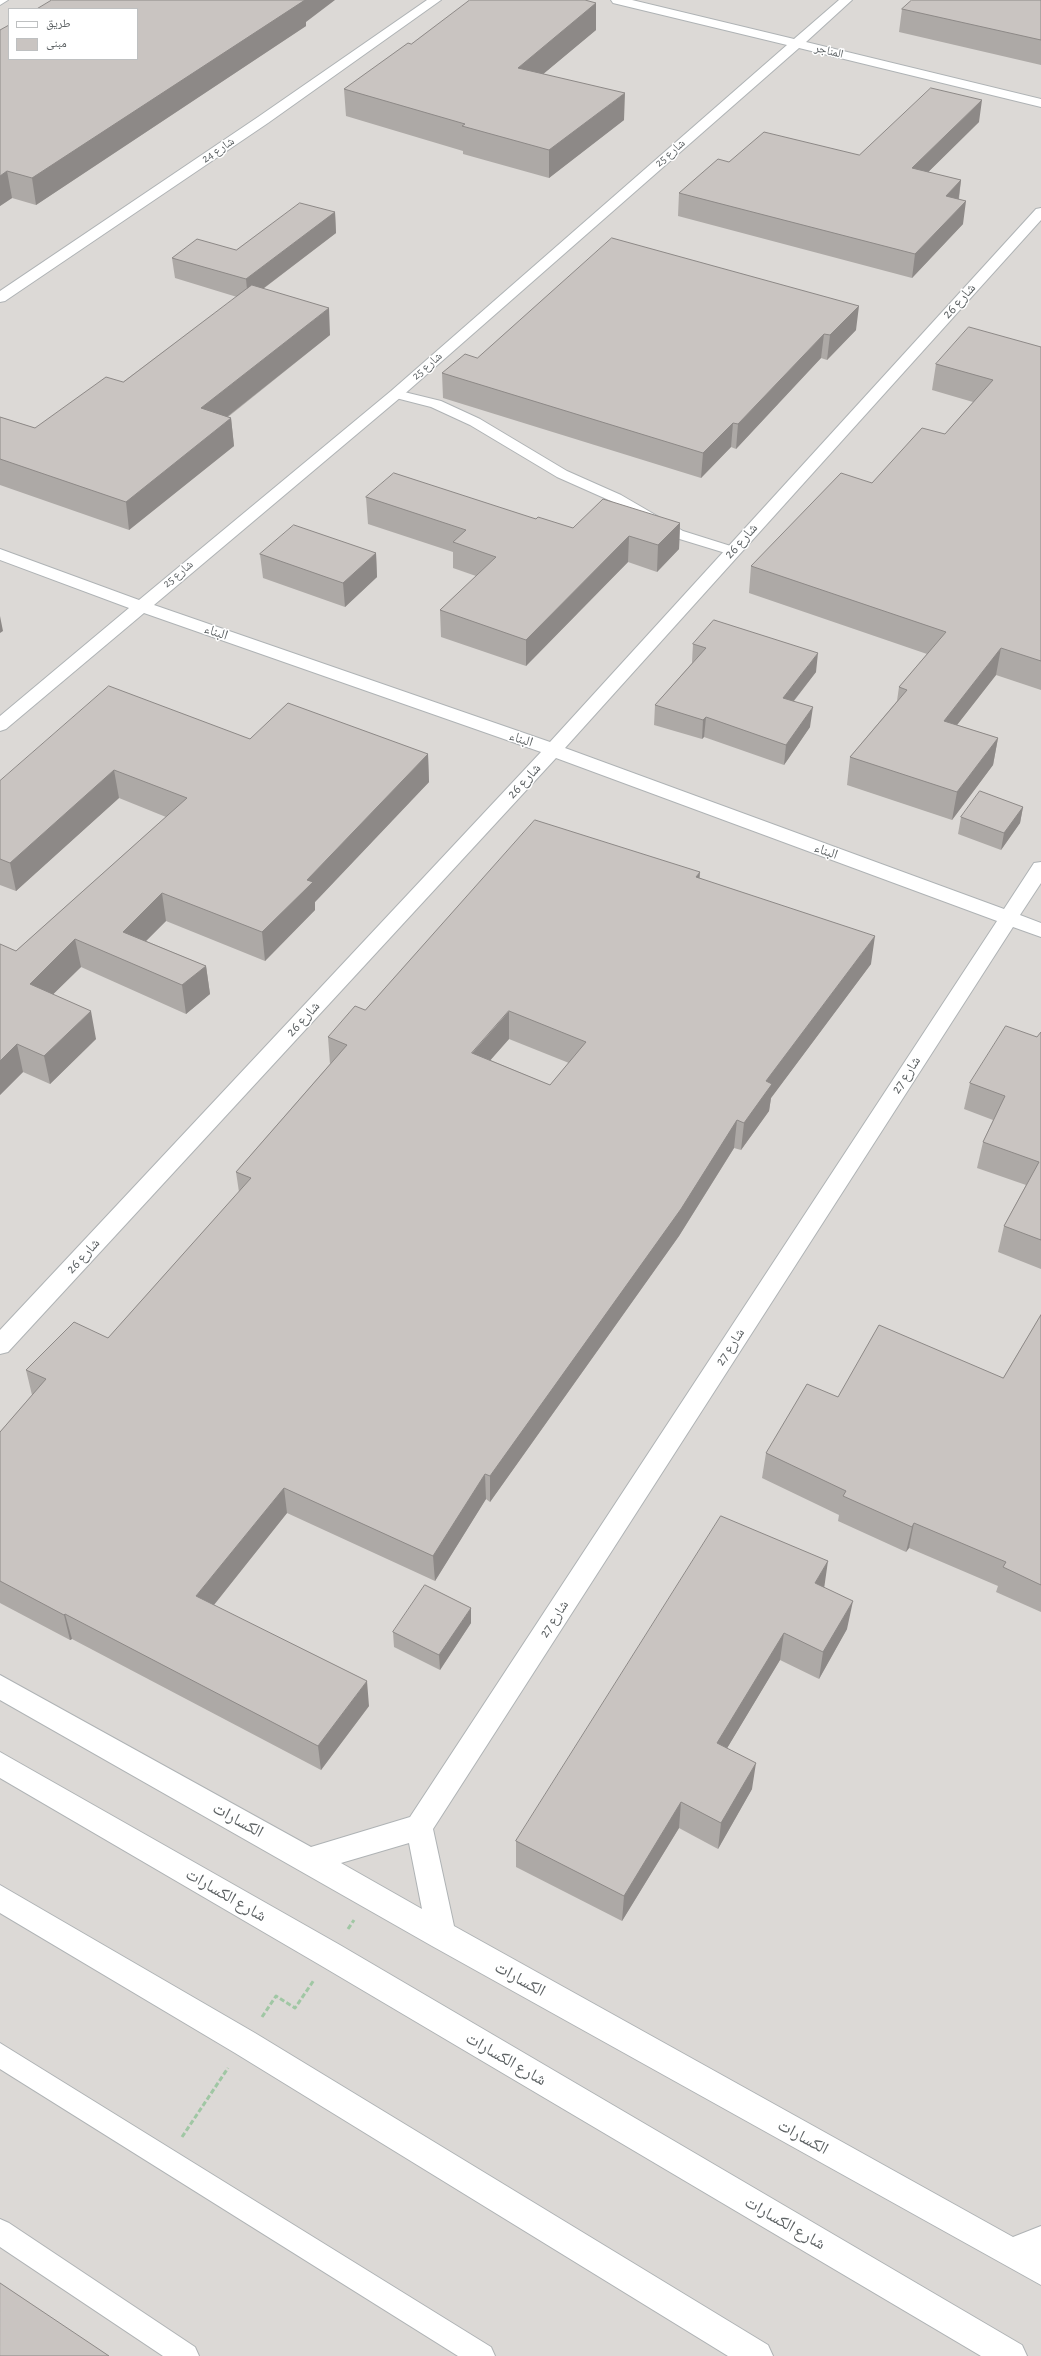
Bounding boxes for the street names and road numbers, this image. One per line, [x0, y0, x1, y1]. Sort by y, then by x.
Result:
street label: المناجر [813, 40, 845, 62]
street label: شارع 24 [199, 134, 237, 166]
street label: شارع 25 [652, 136, 688, 170]
street label: شارع 26 [939, 280, 979, 322]
street label: شارع 25 [409, 349, 445, 383]
street label: شارع 26 [721, 520, 761, 562]
street label: شارع 25 [160, 557, 196, 591]
street label: البناء [202, 620, 230, 644]
street label: البناء [507, 727, 535, 751]
street label: شارع 26 [504, 760, 544, 802]
street label: البناء [812, 839, 840, 863]
street label: شارع 26 [283, 998, 323, 1040]
street label: شارع 27 [888, 1053, 924, 1097]
street label: شارع 26 [63, 1235, 103, 1277]
street label: شارع 27 [712, 1325, 748, 1369]
street label: شارع 27 [536, 1597, 572, 1641]
street label: الكسارات [209, 1798, 267, 1842]
street label: شارع الكسارات [182, 1864, 270, 1926]
street label: الكسارات [491, 1957, 549, 2001]
street label: شارع الكسارات [462, 2028, 550, 2090]
street label: الكسارات [774, 2115, 832, 2159]
street label: شارع الكسارات [741, 2192, 829, 2254]

